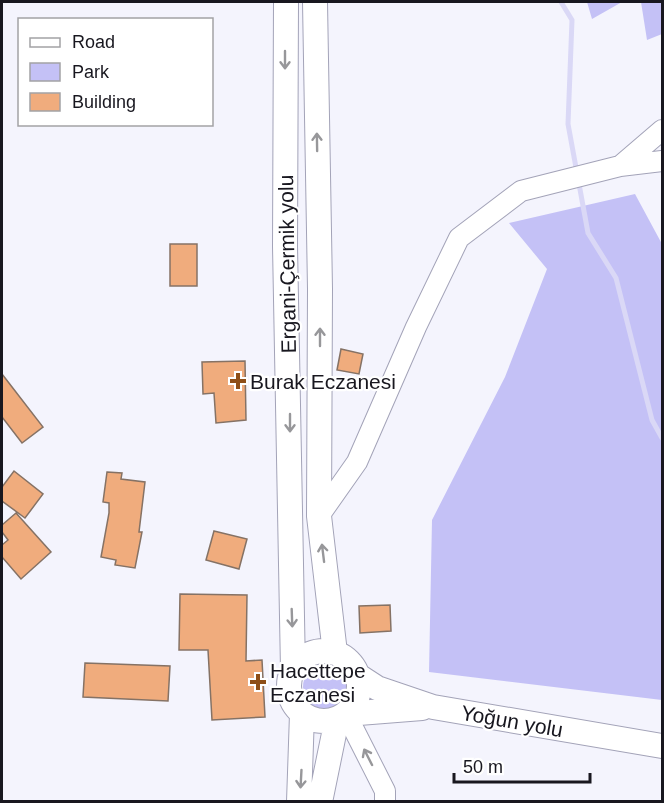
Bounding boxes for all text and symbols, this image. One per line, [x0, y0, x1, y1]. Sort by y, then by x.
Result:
legend [18, 18, 213, 126]
text: Road [72, 32, 115, 52]
one-way arrow [279, 49, 291, 69]
text: Park [72, 62, 110, 82]
text: Building [72, 92, 136, 112]
one-way arrow [311, 133, 323, 153]
street label: Ergani-Çermik yolu [274, 175, 300, 353]
one-way arrow [314, 328, 325, 348]
place label: Burak Eczanesi [250, 370, 396, 393]
marker: Burak Eczanesi [231, 374, 245, 388]
one-way arrow [284, 412, 296, 432]
one-way arrow [318, 543, 329, 563]
one-way arrow [286, 607, 297, 627]
place label: Hacettepe Eczanesi [270, 659, 366, 706]
marker: Hacettepe Eczanesi [251, 675, 265, 689]
street label: Yoğun yolu [459, 701, 565, 741]
scale bar [454, 746, 590, 784]
one-way arrow [362, 749, 374, 766]
text: 50 m [463, 757, 503, 777]
one-way arrow [296, 768, 307, 788]

